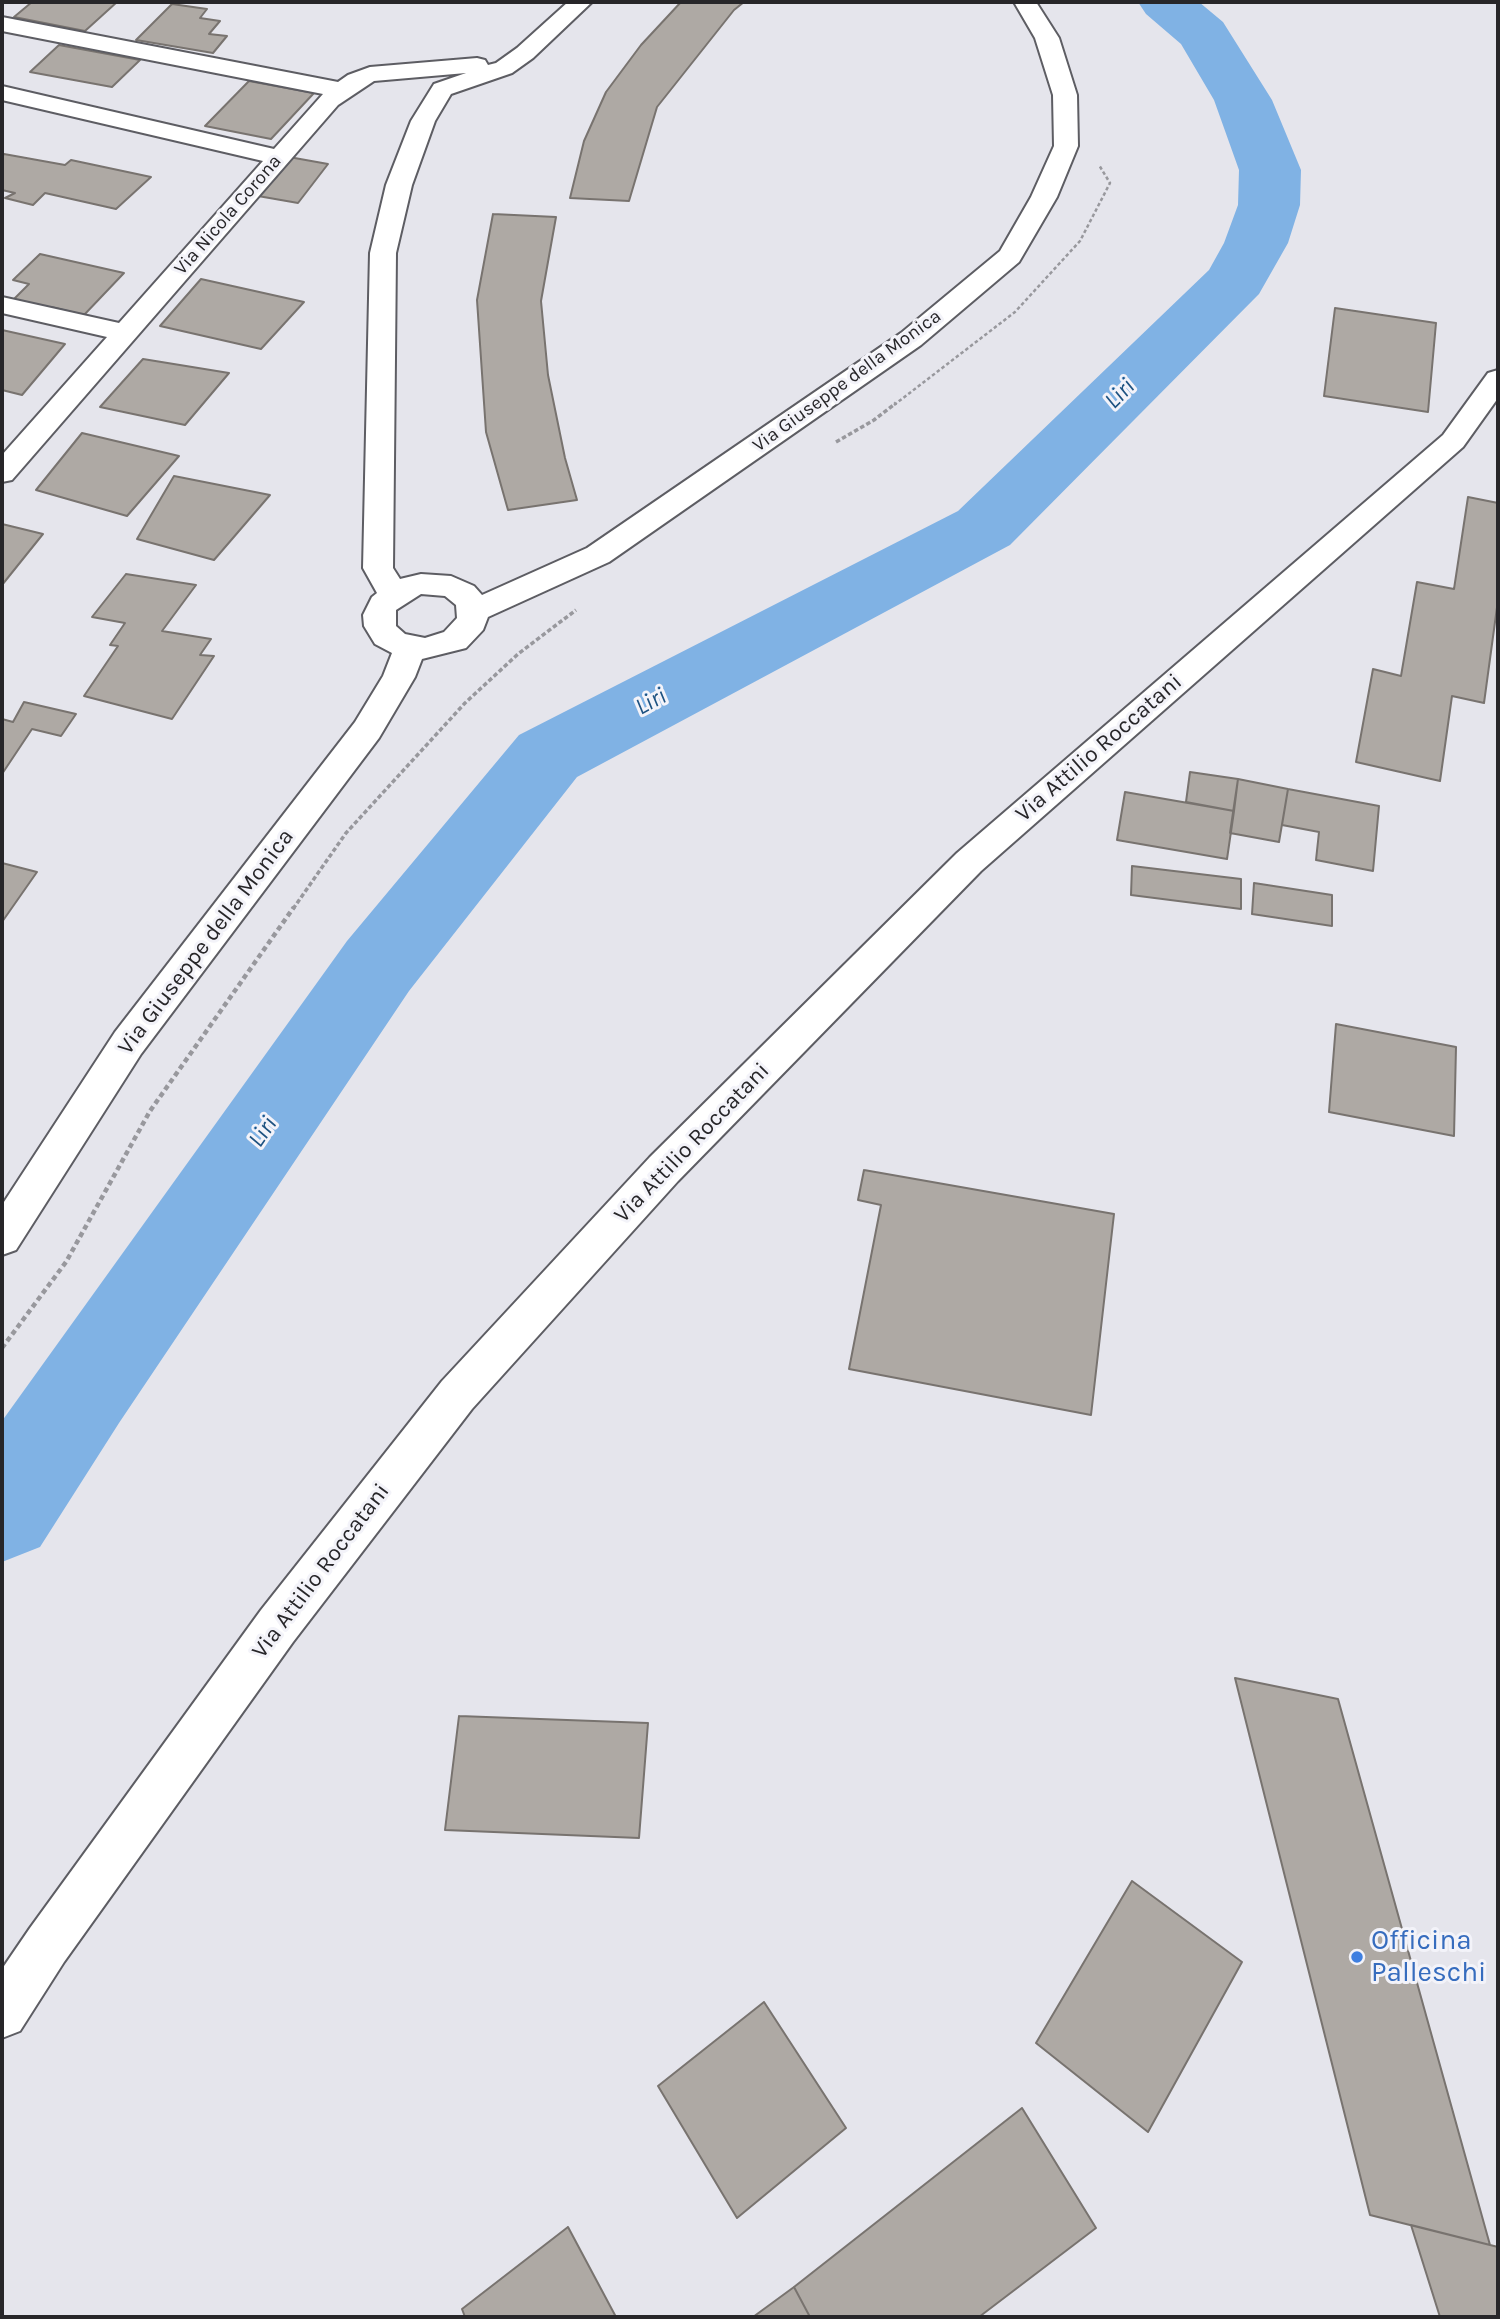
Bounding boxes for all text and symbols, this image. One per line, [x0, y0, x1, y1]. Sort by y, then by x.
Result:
street label: Via Nicola Corona [170, 150, 286, 280]
street label: Via Giuseppe della Monica [748, 305, 946, 457]
water label: Liri [1099, 373, 1141, 415]
street label: Via Attilio Roccatani [1010, 668, 1188, 828]
water label: Liri [630, 682, 672, 722]
street label: Via Giuseppe della Monica [112, 824, 300, 1060]
street label: Via Attilio Roccatani [609, 1057, 775, 1229]
water label: Liri [242, 1111, 284, 1153]
street label: Via Attilio Roccatani [246, 1478, 396, 1664]
place label: Officina Palleschi [1371, 1924, 1486, 1990]
marker: Officina Palleschi [1349, 1949, 1365, 1965]

